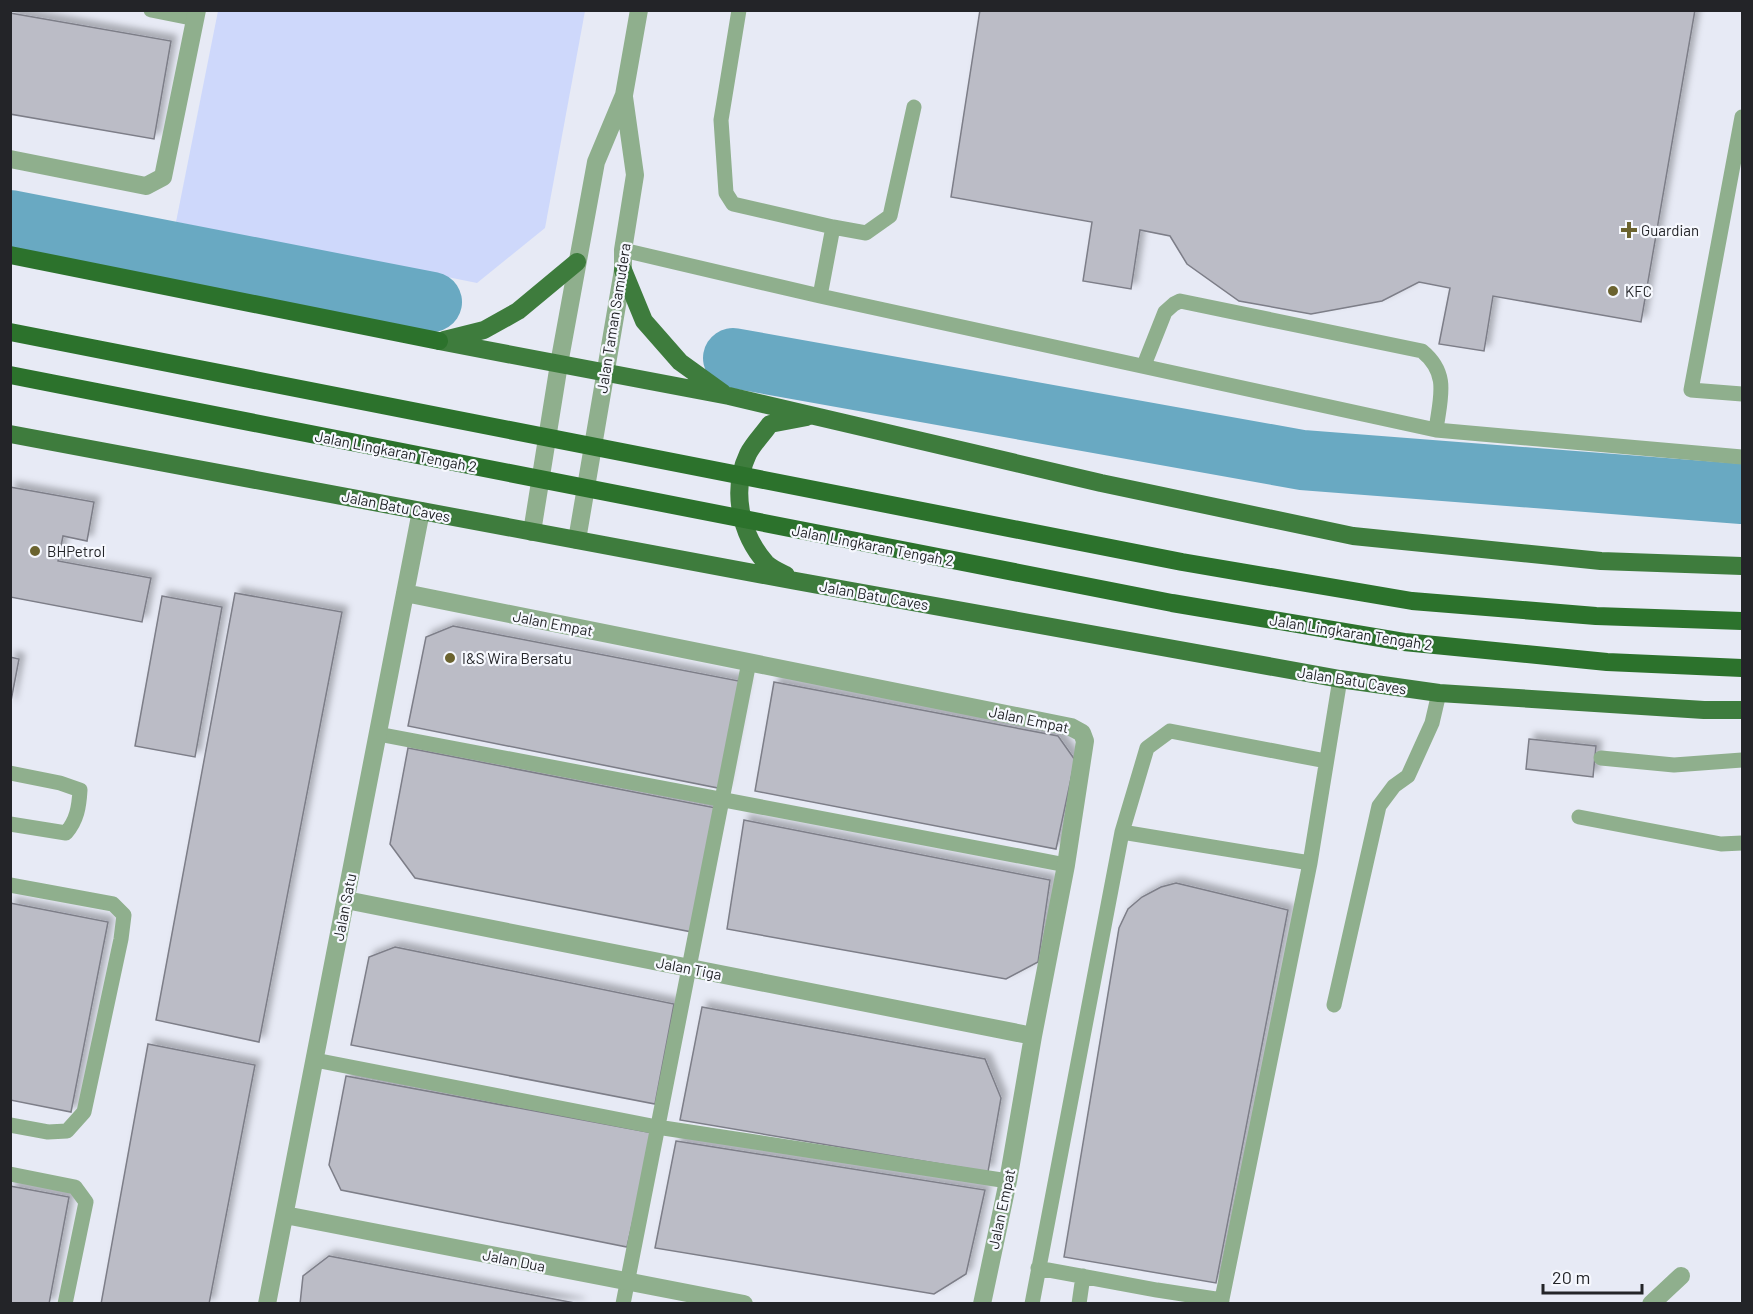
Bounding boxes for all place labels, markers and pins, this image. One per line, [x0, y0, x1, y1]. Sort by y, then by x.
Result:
place label: Guardian [1641, 221, 1699, 239]
marker: Guardian [1622, 223, 1636, 237]
place label: KFC [1625, 282, 1652, 300]
marker: KFC [1606, 284, 1620, 298]
place label: BHPetrol [47, 542, 105, 560]
marker: BHPetrol [28, 544, 42, 558]
place label: I&S Wira Bersatu [462, 649, 572, 667]
marker: I&S Wira Bersatu [443, 651, 457, 665]

